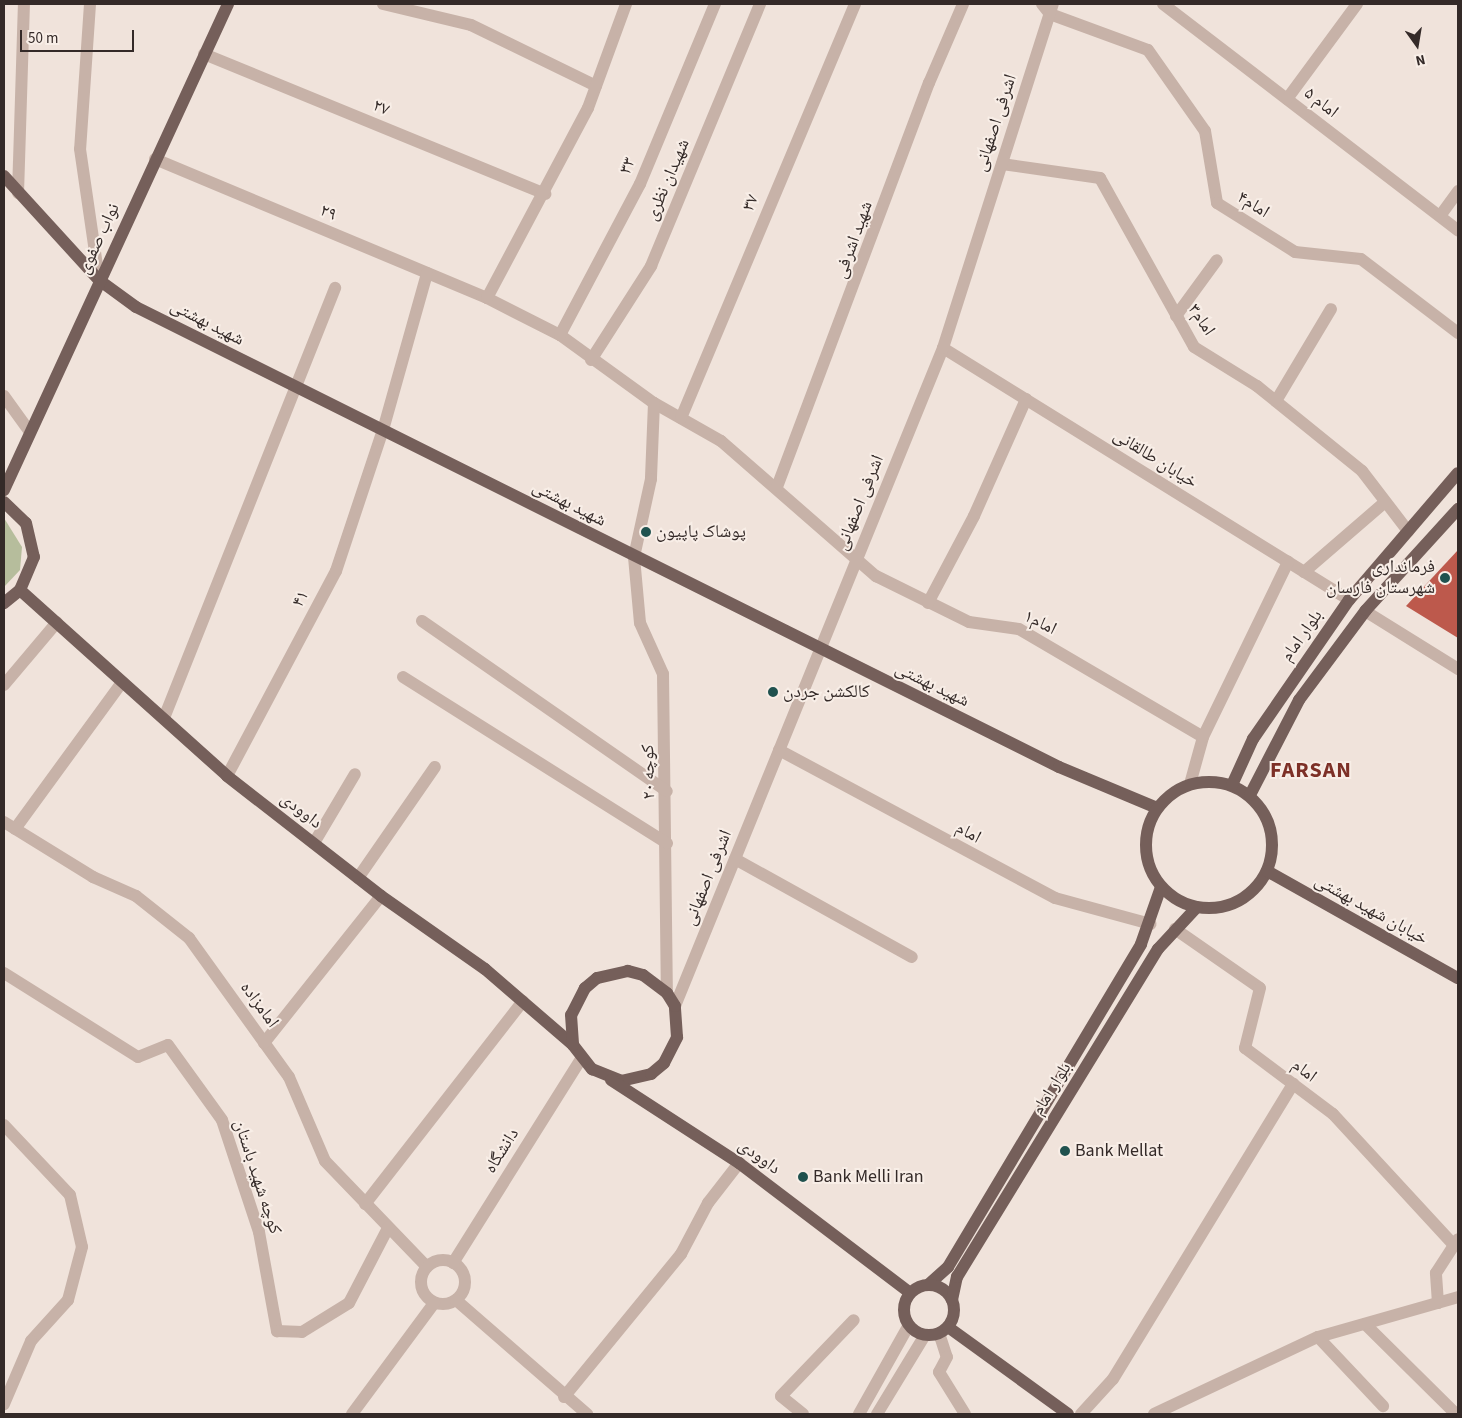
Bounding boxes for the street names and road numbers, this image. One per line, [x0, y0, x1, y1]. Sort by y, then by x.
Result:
street label: اشرفی اصفهانی [970, 72, 1022, 174]
street label: امام ۵ [1300, 83, 1342, 123]
street label: ۲۷ [369, 95, 393, 121]
street label: شهیدان نظری [641, 136, 695, 224]
street label: ۳۳ [615, 154, 641, 178]
street label: امام۴ [1233, 187, 1273, 223]
street label: ۳۷ [738, 191, 764, 215]
street label: شهید اشرفی [830, 198, 878, 282]
street label: نواب صفوی [73, 200, 125, 278]
street label: ۲۹ [316, 200, 340, 226]
street label: شهید بهشتی [167, 295, 247, 351]
street label: امام۳ [1183, 300, 1219, 340]
street label: خیابان طالقانی [1109, 425, 1201, 493]
street label: اشرفی اصفهانی [831, 452, 889, 554]
street label: شهید بهشتی [529, 476, 609, 532]
street label: ۴۱ [288, 587, 314, 611]
street label: امام۱ [1020, 606, 1060, 640]
street label: بلوار امام [1276, 606, 1328, 666]
street label: شهید بهشتی [891, 658, 973, 712]
street label: کوچه ۲۰ [638, 744, 660, 800]
street label: داوودی [276, 788, 326, 834]
street label: امام [952, 817, 984, 849]
street label: اشرفی اصفهانی [679, 827, 737, 929]
street label: خیابان شهید بهشتی [1311, 870, 1431, 950]
street label: امامزاده [235, 978, 283, 1032]
street label: امام [1287, 1055, 1321, 1087]
street label: بلوار امام [1027, 1058, 1077, 1120]
street label: کوچه شهید باستان [228, 1117, 286, 1237]
street label: دانشگاه [480, 1125, 524, 1177]
street label: داوودی [734, 1134, 784, 1180]

